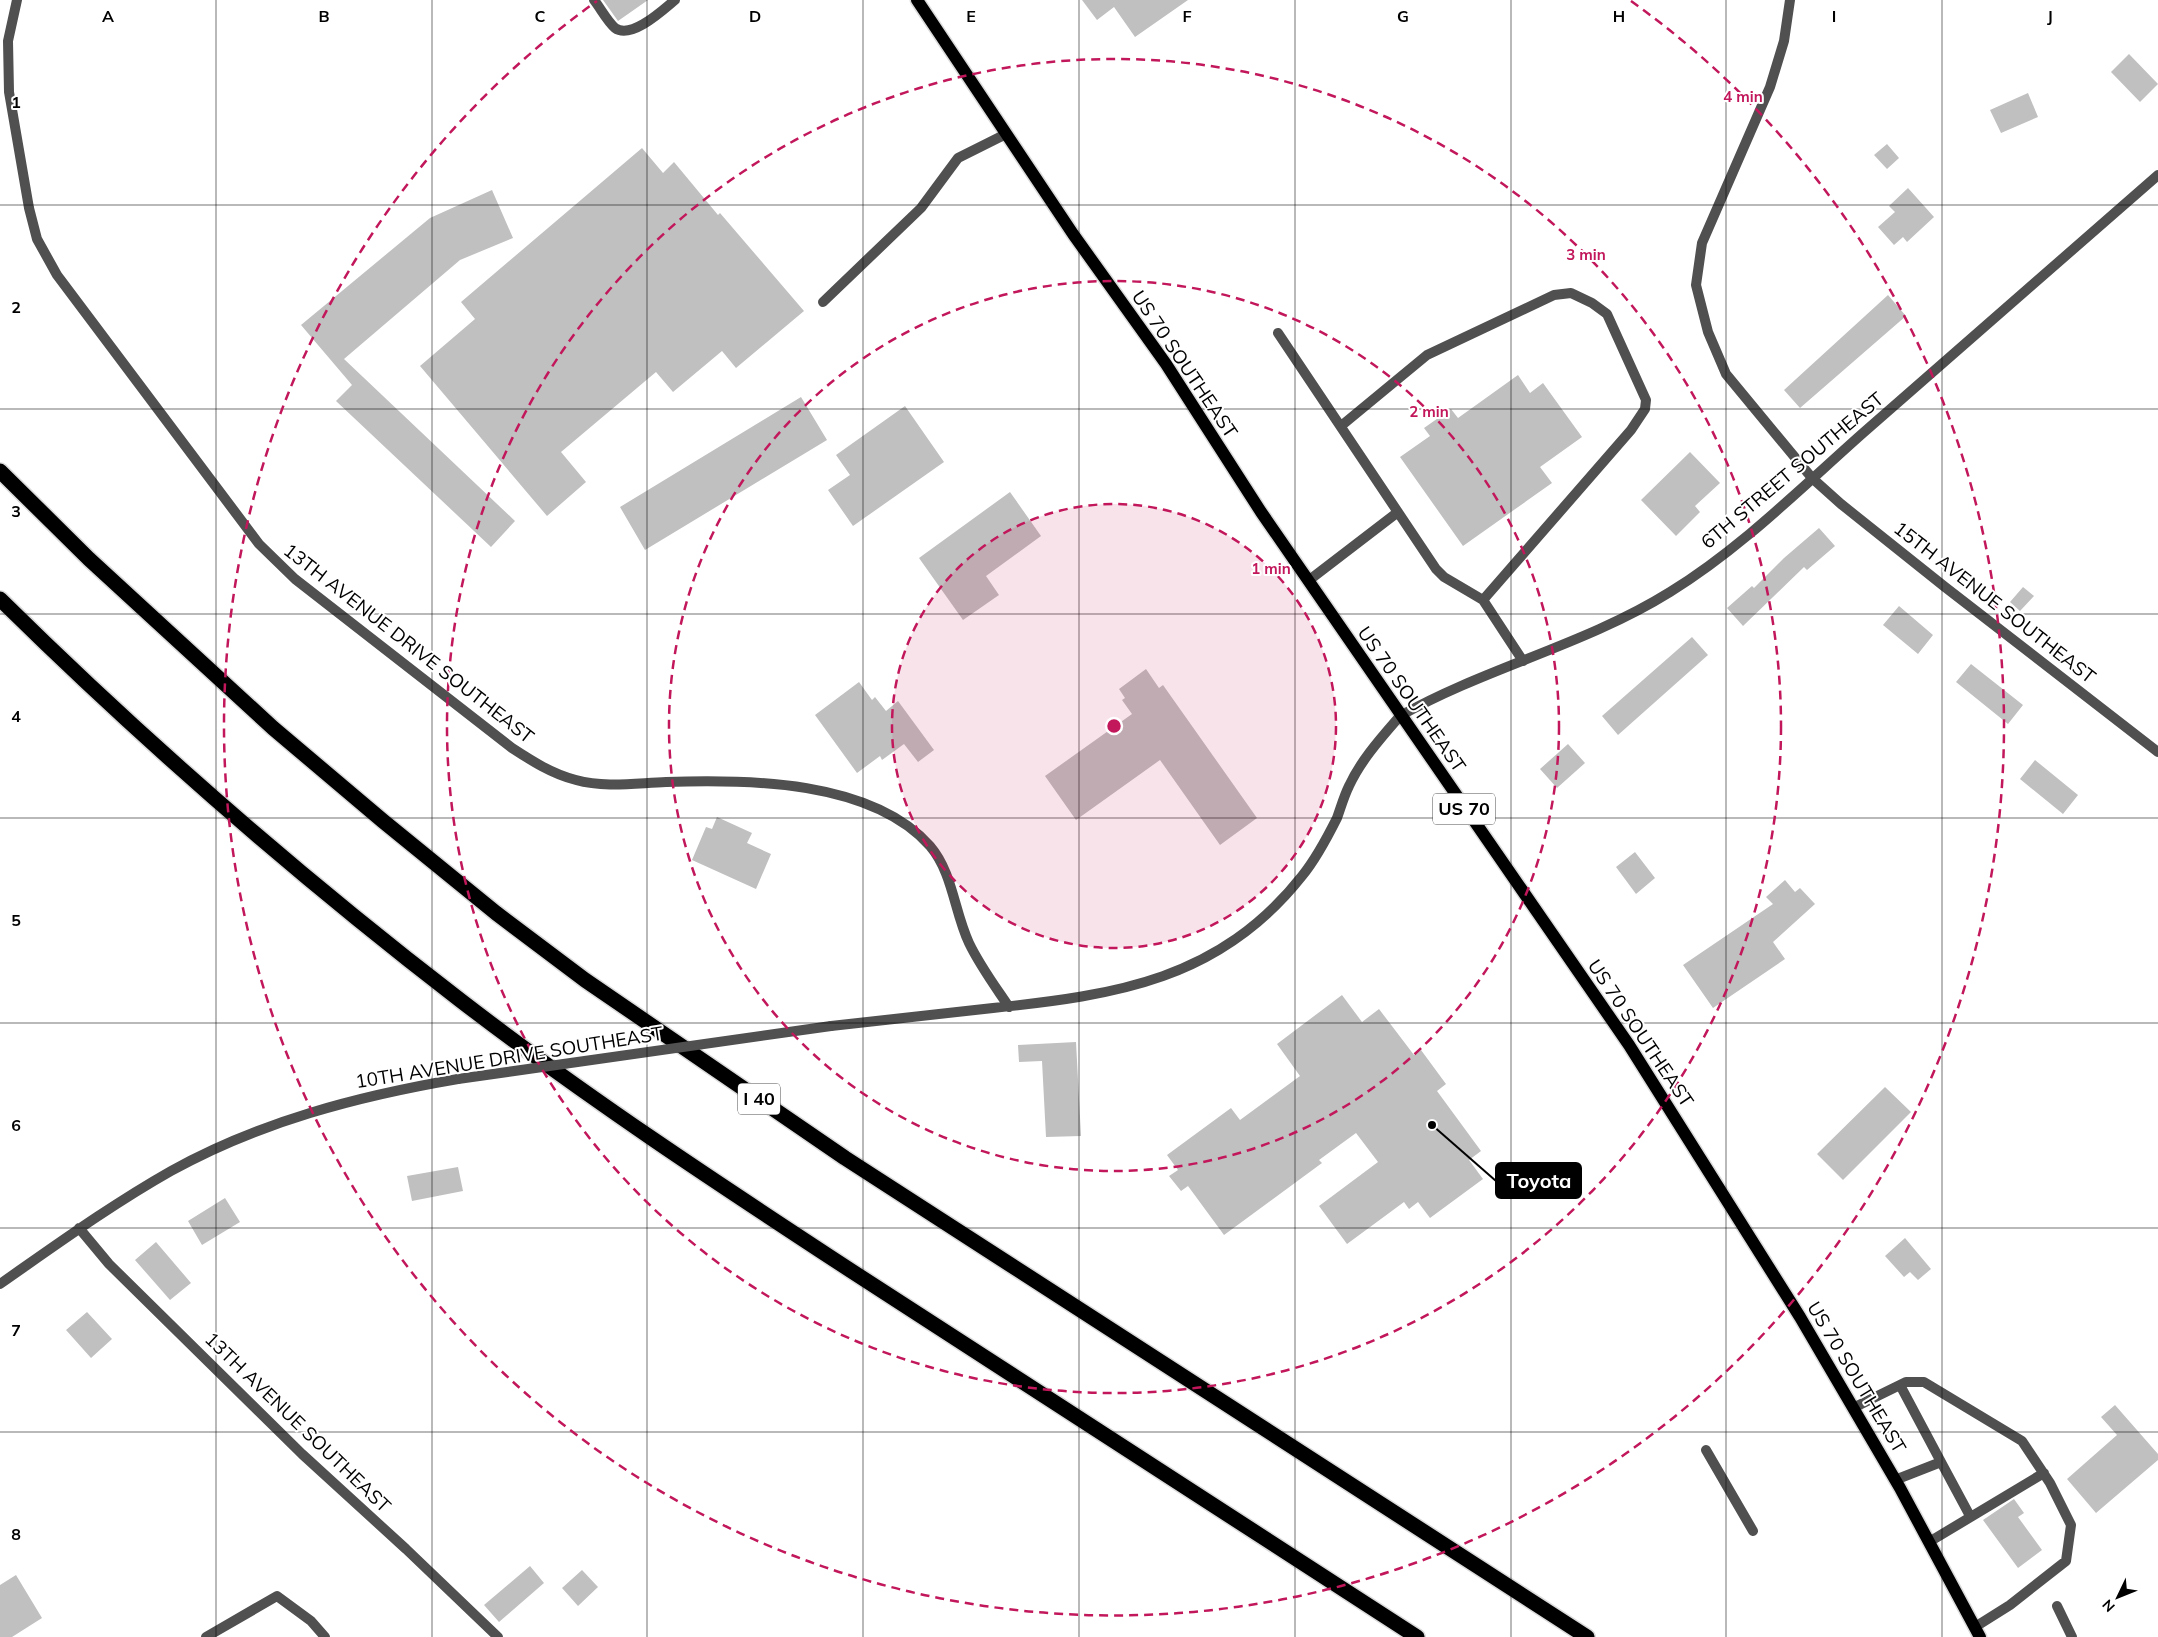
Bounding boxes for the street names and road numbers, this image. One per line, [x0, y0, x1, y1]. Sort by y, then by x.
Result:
street label: US 70 SOUTHEAST [1127, 286, 1244, 443]
street label: 6TH STREET SOUTHEAST [1696, 386, 1889, 554]
street label: 15TH AVENUE SOUTHEAST [1889, 516, 2101, 689]
street label: 13TH AVENUE DRIVE SOUTHEAST [279, 538, 539, 749]
street label: US 70 SOUTHEAST [1353, 621, 1472, 777]
road number: US 70 [1433, 794, 1495, 824]
street label: US 70 SOUTHEAST [1583, 955, 1700, 1112]
street label: 10TH AVENUE DRIVE SOUTHEAST [353, 1021, 665, 1093]
road number: I 40 [738, 1084, 780, 1114]
street label: US 70 SOUTHEAST [1802, 1297, 1912, 1458]
street label: 13TH AVENUE SOUTHEAST [200, 1327, 396, 1518]

